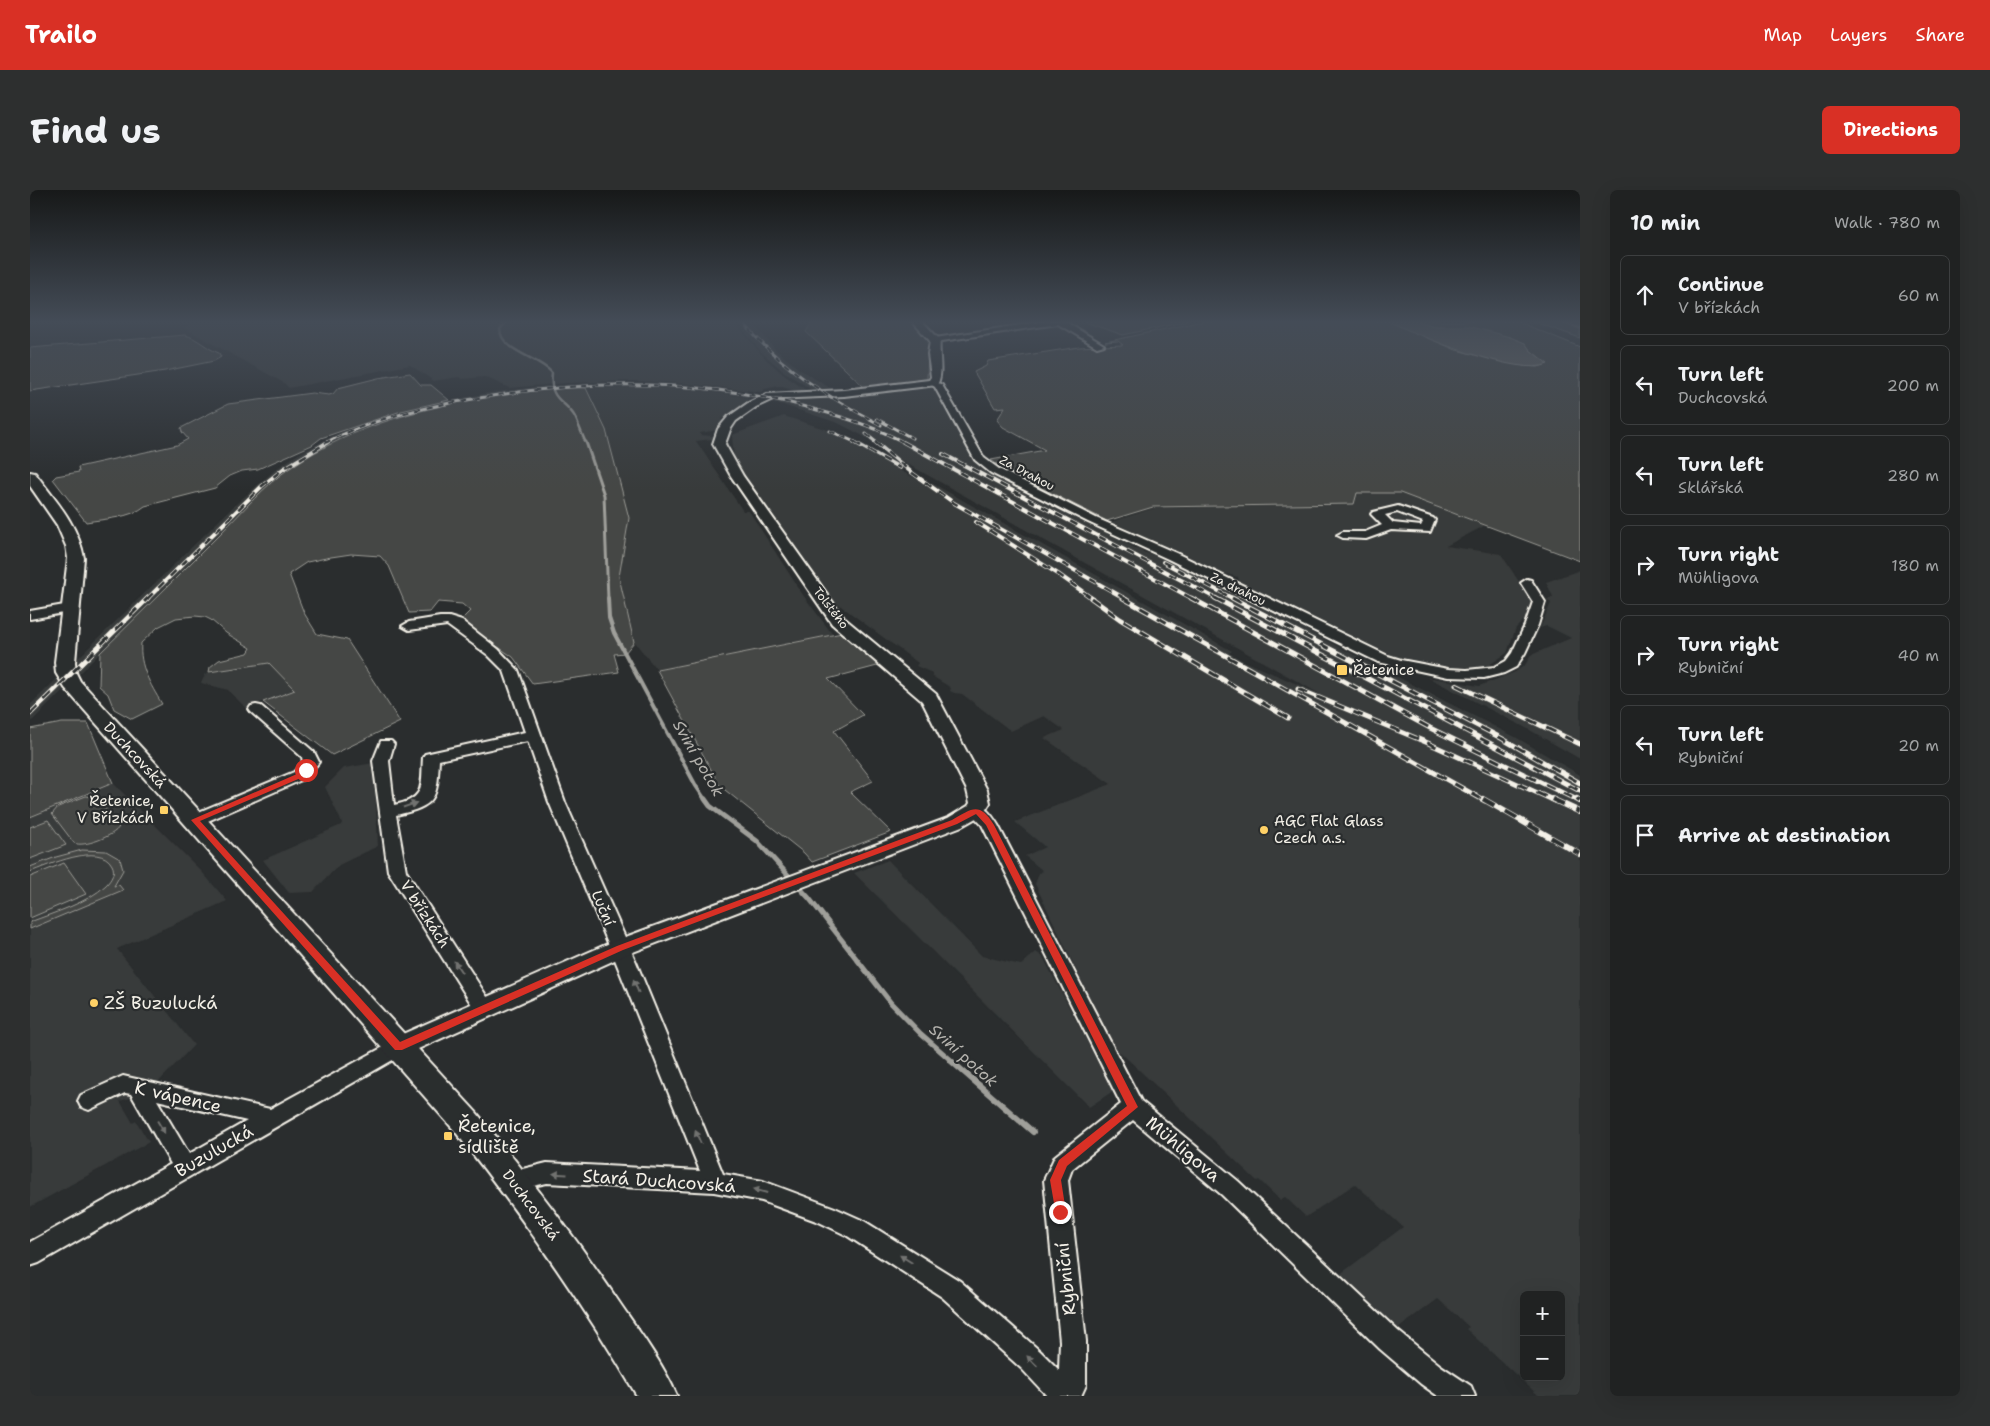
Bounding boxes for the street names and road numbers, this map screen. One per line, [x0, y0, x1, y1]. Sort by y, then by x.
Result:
street label: Za Drahou [997, 452, 1057, 494]
street label: Za drahou [1208, 569, 1268, 609]
street label: Tolstého [810, 584, 852, 632]
street label: Duchcovská [99, 718, 171, 793]
street label: V břízkách [396, 876, 454, 952]
street label: Luční [587, 887, 620, 930]
street label: K vápence [132, 1075, 224, 1119]
street label: Mühligova [1141, 1111, 1225, 1187]
street label: Buzulucká [171, 1119, 257, 1183]
street label: Stará Duchcovská [582, 1164, 736, 1198]
street label: Duchcovská [498, 1166, 565, 1245]
street label: Rybniční [1050, 1241, 1082, 1317]

